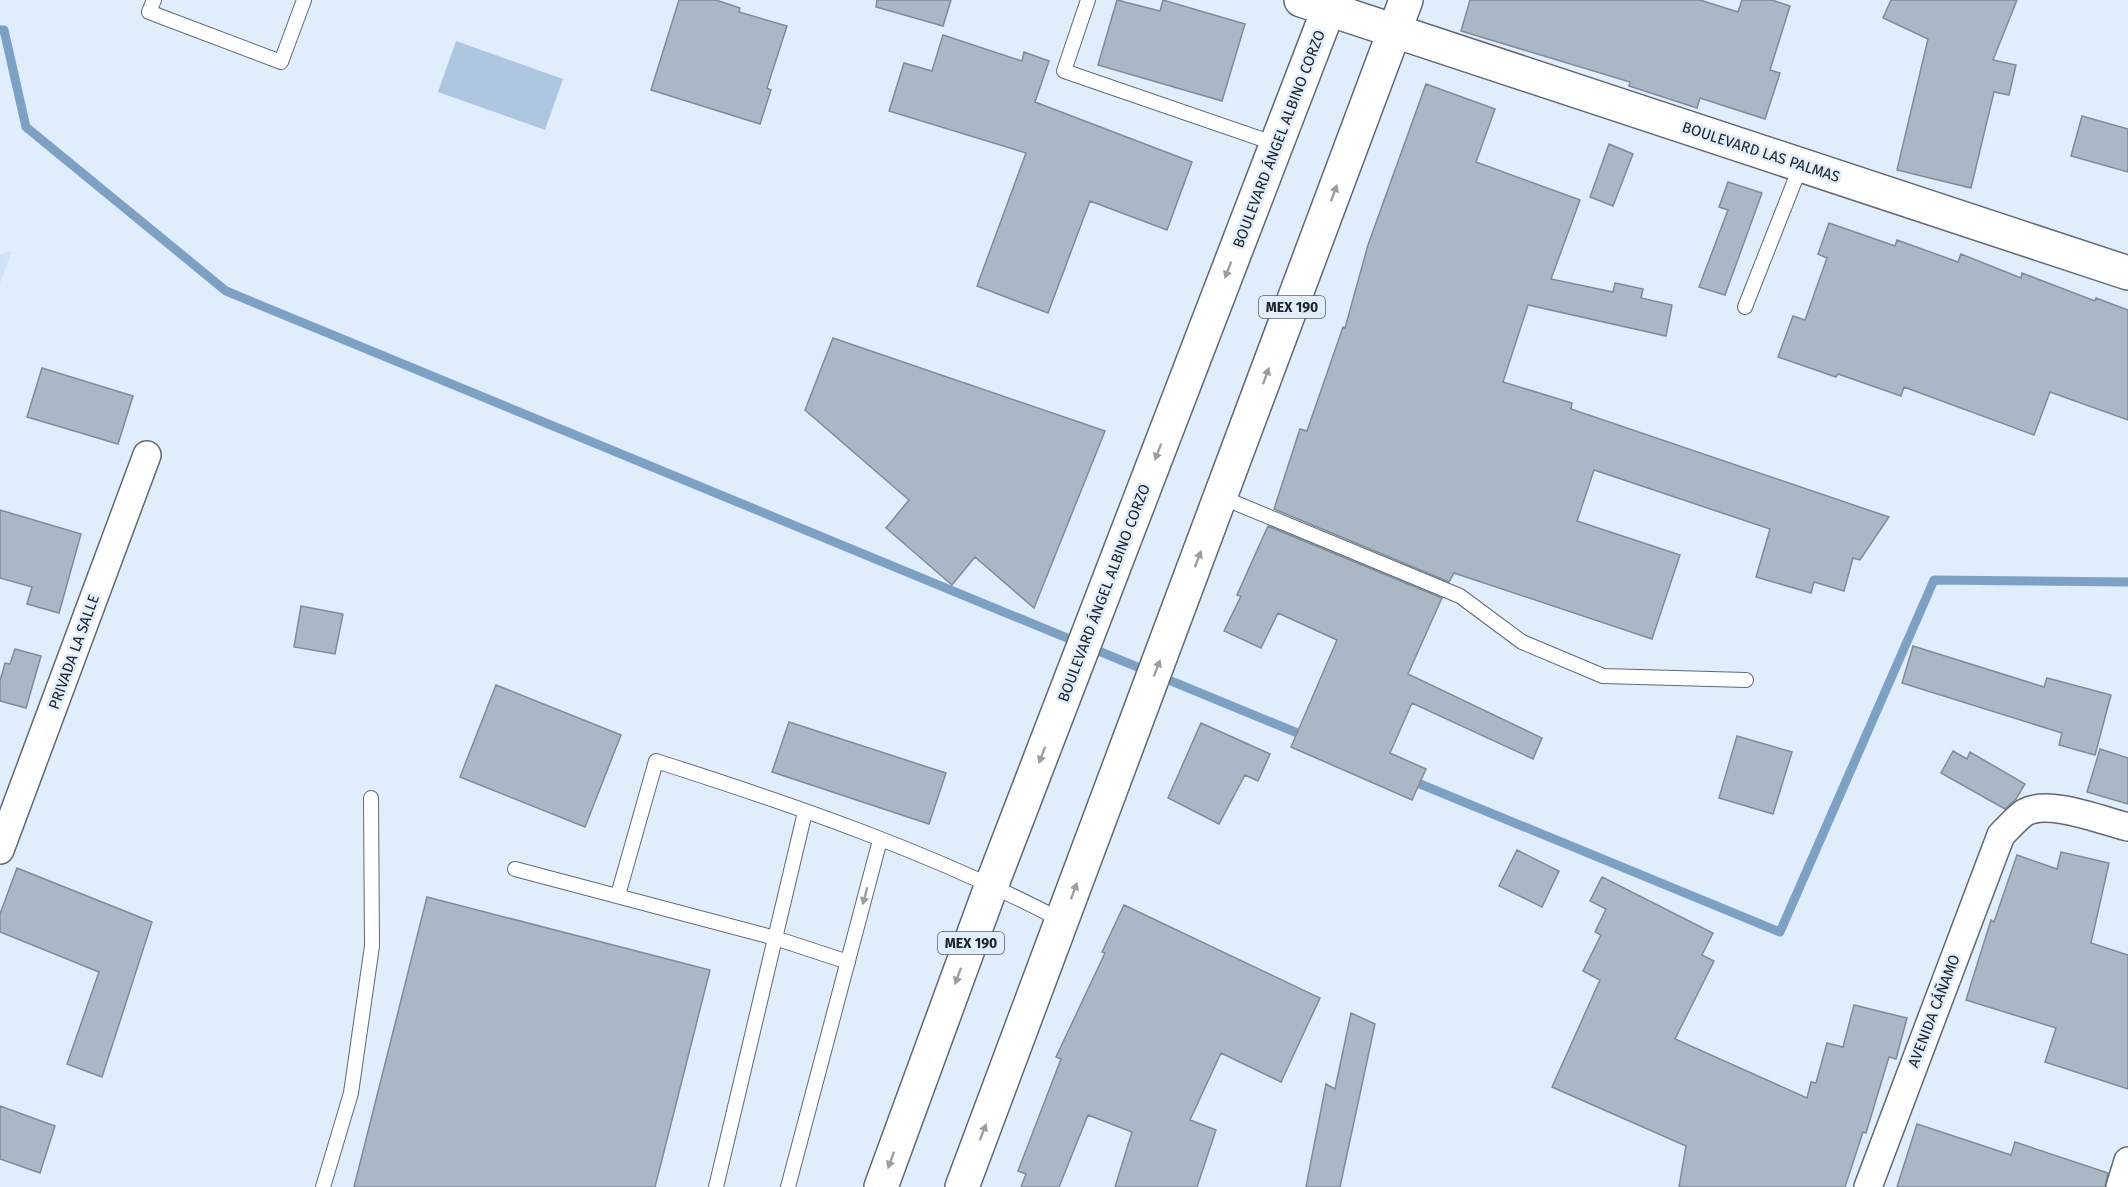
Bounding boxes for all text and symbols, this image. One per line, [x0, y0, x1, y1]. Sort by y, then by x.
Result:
street label: BOULEVARD ÁNGEL ALBINO CORZO [1229, 28, 1329, 250]
street label: BOULEVARD LAS PALMAS [1680, 118, 1842, 186]
one-way arrow [1329, 184, 1339, 202]
one-way arrow [1223, 261, 1232, 279]
road number: MEX 190 [1259, 296, 1325, 318]
one-way arrow [1261, 367, 1271, 385]
one-way arrow [1153, 443, 1162, 461]
street label: BOULEVARD ÁNGEL ALBINO CORZO [1054, 482, 1154, 704]
one-way arrow [1194, 550, 1203, 568]
street label: PRIVADA LA SALLE [45, 592, 103, 712]
one-way arrow [1153, 659, 1163, 677]
one-way arrow [1037, 746, 1047, 764]
one-way arrow [1070, 882, 1080, 900]
one-way arrow [860, 887, 870, 905]
road number: MEX 190 [938, 932, 1004, 954]
street label: AVENIDA CÁÑAMO [1904, 952, 1964, 1070]
one-way arrow [953, 968, 963, 986]
one-way arrow [979, 1123, 988, 1141]
one-way arrow [886, 1151, 896, 1169]

